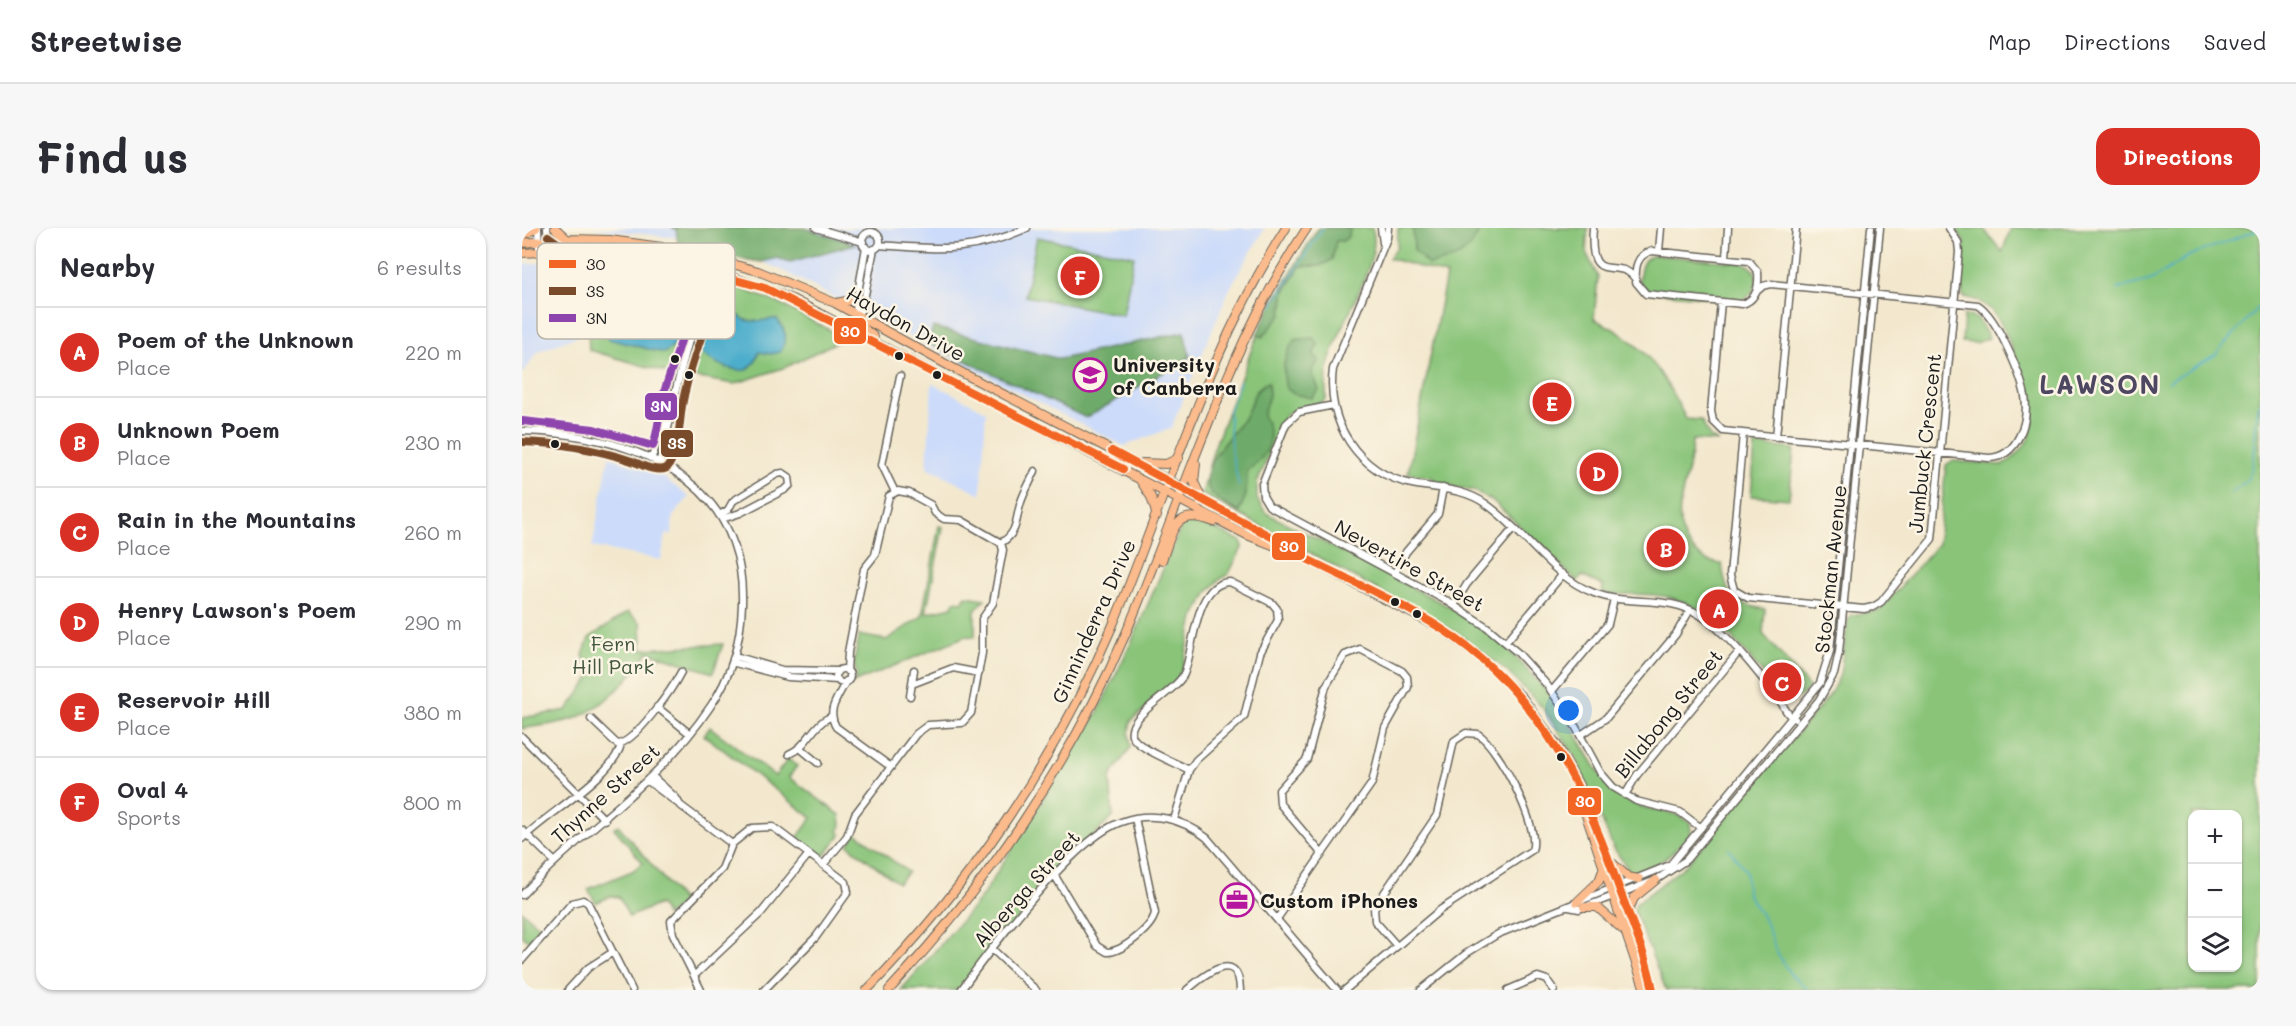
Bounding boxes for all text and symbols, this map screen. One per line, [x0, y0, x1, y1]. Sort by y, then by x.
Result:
text: Streetwise [30, 23, 182, 59]
text: Map [1988, 28, 2031, 55]
text: Directions [2064, 28, 2171, 55]
text: Saved [2204, 28, 2266, 55]
button: Directions [2096, 128, 2260, 185]
text: Find us [36, 129, 188, 184]
legend [537, 243, 735, 339]
text: Nearby [60, 250, 155, 284]
text: 30 [586, 253, 605, 274]
text: 6 results [377, 254, 462, 280]
pin: F [1060, 254, 1100, 298]
text: 3S [586, 280, 604, 301]
street label: Haydon Drive [842, 280, 970, 366]
text: 3N [586, 307, 607, 328]
line badge: 30 [833, 317, 867, 345]
text: 30 [840, 320, 860, 341]
text: Poem of the Unknown [117, 325, 354, 354]
text: A [73, 339, 86, 365]
text: 220 m [405, 339, 462, 365]
unlabelled marker [893, 350, 905, 362]
place label: University of Canberra [1113, 351, 1237, 400]
street label: Jumbuck Crescent [1902, 352, 1946, 534]
unlabelled marker [669, 353, 681, 365]
text: Place [117, 354, 171, 380]
school or university icon: University of Canberra [1072, 357, 1108, 393]
district label: LAWSON [2039, 367, 2161, 401]
unlabelled marker [683, 369, 695, 381]
unlabelled marker [931, 369, 943, 381]
pin: E [1532, 380, 1572, 424]
line badge: 3N [644, 392, 678, 421]
text: 3N [650, 395, 672, 416]
text: Unknown Poem [117, 415, 279, 444]
text: B [73, 429, 86, 455]
text: 230 m [404, 429, 462, 455]
line badge: 3S [660, 429, 694, 458]
text: 3S [667, 432, 687, 453]
unlabelled marker [549, 438, 561, 450]
text: Place [117, 444, 171, 470]
pin: D [1580, 450, 1618, 494]
street label: Stockman Avenue [1808, 483, 1852, 655]
text: Rain in the Mountains [117, 505, 356, 534]
street label: Nevertire Street [1330, 513, 1490, 617]
text: C [72, 519, 87, 545]
text: 260 m [404, 519, 462, 545]
pin: B [1646, 526, 1686, 570]
line badge: 30 [1271, 532, 1306, 561]
text: Place [117, 534, 171, 560]
street label: Ginninderra Drive [1045, 535, 1141, 707]
text: 30 [1279, 535, 1299, 556]
pin: A [1700, 586, 1738, 632]
text: Henry Lawson's Poem [117, 595, 356, 624]
unlabelled marker [1389, 596, 1401, 608]
unlabelled marker [1411, 608, 1423, 620]
text: D [72, 609, 87, 635]
text: 290 m [404, 609, 462, 635]
text: Place [117, 624, 171, 650]
park label: Fern Hill Park [572, 630, 654, 679]
street label: Billabong Street [1608, 643, 1728, 783]
pin: C [1762, 660, 1802, 704]
text: Reservoir Hill [117, 685, 270, 714]
your location [1554, 696, 1583, 725]
text: E [73, 699, 86, 725]
text: 380 m [404, 699, 462, 725]
text: Place [117, 714, 171, 740]
street label: Thynne Street [545, 737, 665, 849]
unlabelled marker [1555, 751, 1567, 763]
text: Oval 4 [117, 775, 188, 804]
line badge: 30 [1567, 787, 1602, 816]
text: F [73, 789, 86, 815]
text: 800 m [403, 789, 462, 815]
text: 30 [1575, 790, 1595, 811]
text: Sports [117, 804, 181, 830]
map controls [2188, 810, 2242, 972]
button: + [2188, 810, 2242, 864]
street label: Alberga Street [967, 824, 1085, 952]
button: − [2188, 864, 2242, 918]
office icon: Custom iPhones [1219, 882, 1255, 918]
place label: Custom iPhones [1260, 887, 1418, 913]
button: layers [2188, 918, 2242, 972]

